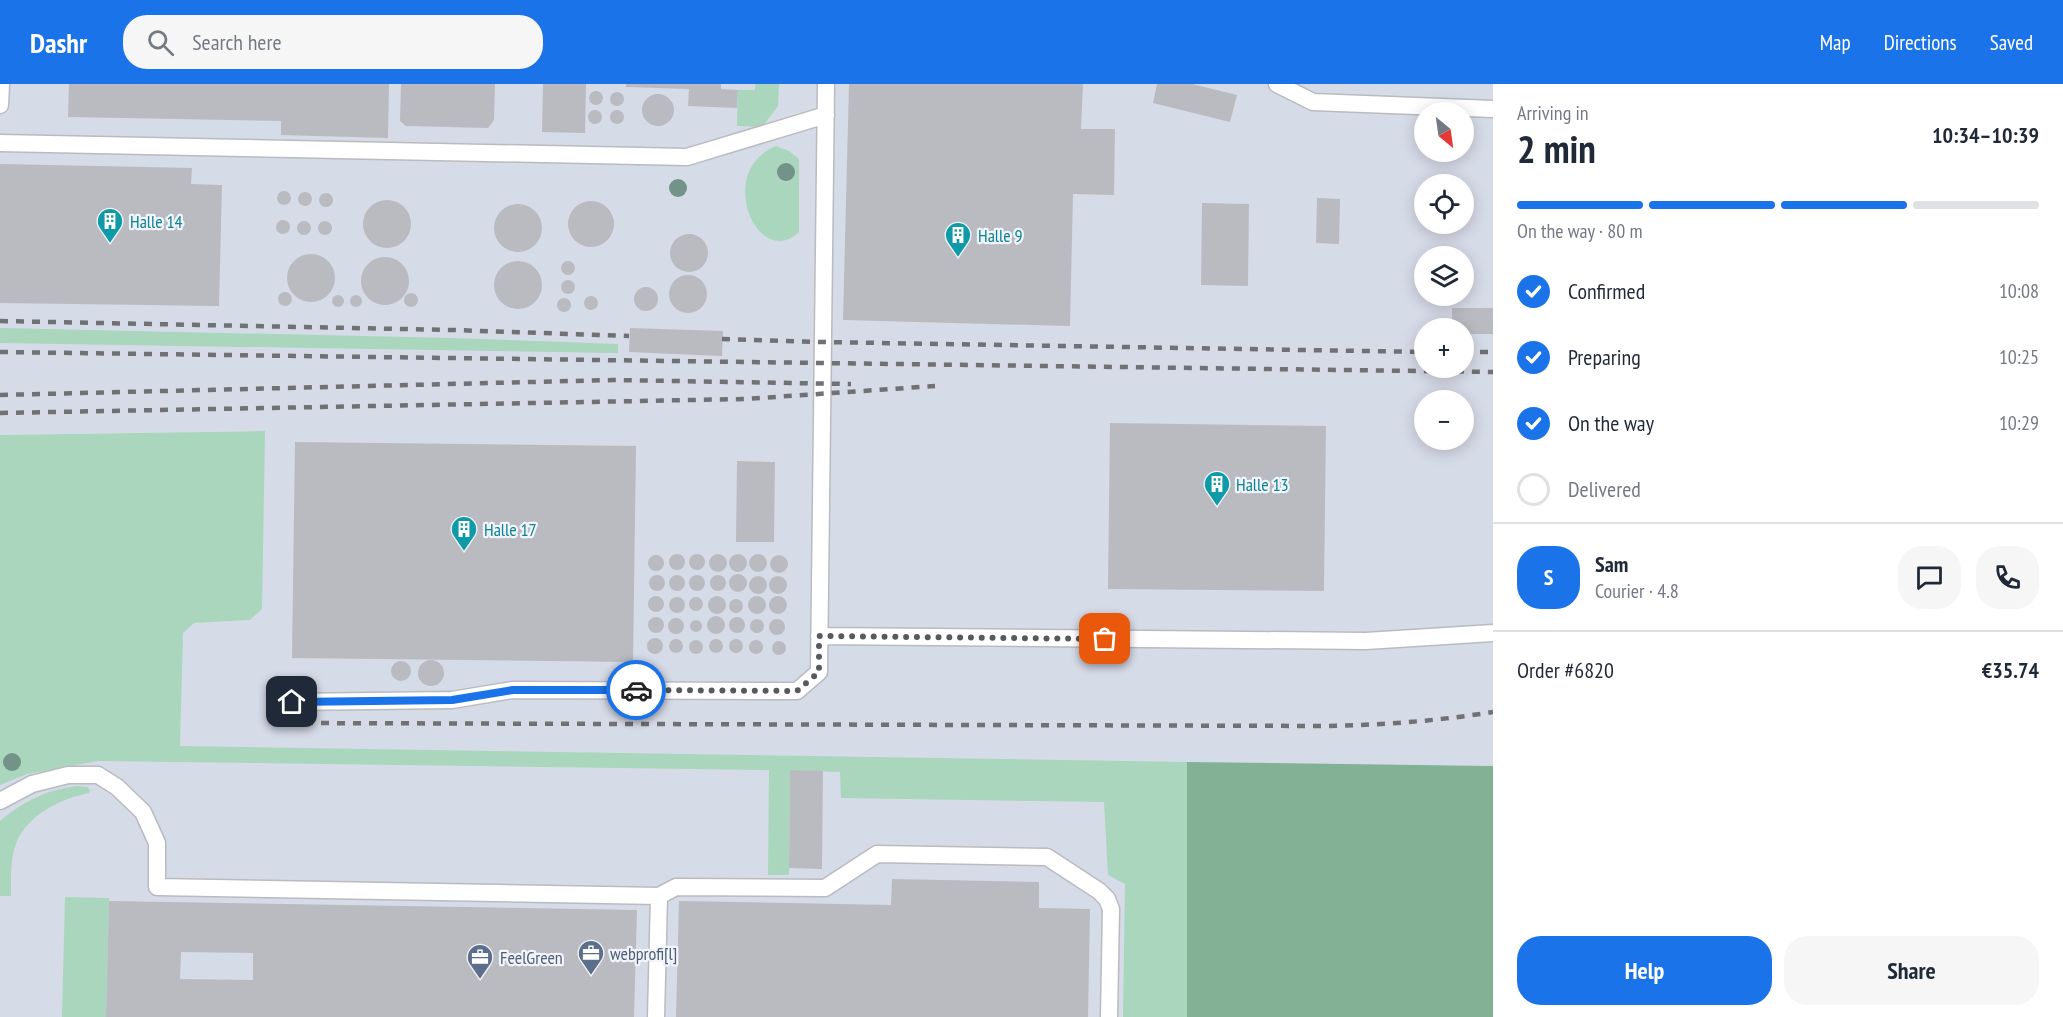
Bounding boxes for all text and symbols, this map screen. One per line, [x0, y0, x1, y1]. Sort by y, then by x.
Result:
search box [123, 15, 543, 69]
text: Dashr [30, 24, 87, 61]
icon: search [144, 26, 177, 59]
text: Search here [192, 28, 282, 56]
text: Map [1820, 29, 1851, 56]
text: Directions [1884, 29, 1957, 56]
text: Saved [1990, 29, 2033, 56]
text: Arriving in [1517, 100, 1589, 126]
north arrow [1414, 102, 1474, 162]
map controls [1414, 102, 1474, 450]
text: 10:34–10:39 [1932, 121, 2039, 149]
text: 2 min [1517, 123, 1596, 174]
button: locate [1414, 174, 1474, 234]
building icon: Halle 14 [95, 206, 125, 244]
place label: Halle 14 [130, 210, 183, 233]
text: On the way · 80 m [1517, 218, 1643, 244]
building icon: Halle 9 [943, 220, 973, 258]
place label: Halle 9 [978, 224, 1023, 247]
button: layers [1414, 246, 1474, 306]
icon: check [1517, 275, 1550, 308]
text: Confirmed [1568, 277, 1645, 305]
text: 10:08 [1999, 278, 2039, 304]
button: + [1414, 318, 1474, 378]
icon: check [1517, 341, 1550, 374]
text: Preparing [1568, 343, 1641, 371]
text: 10:25 [1999, 344, 2039, 370]
button: − [1414, 390, 1474, 450]
icon: check [1517, 407, 1550, 440]
text: On the way [1568, 409, 1654, 437]
text: 10:29 [1999, 410, 2039, 436]
building icon: Halle 13 [1202, 469, 1232, 507]
place label: Halle 13 [1236, 473, 1289, 496]
text: Delivered [1568, 475, 1641, 503]
building icon: Halle 17 [449, 514, 479, 552]
place label: Halle 17 [484, 518, 537, 541]
button: chat [1898, 546, 1961, 609]
button: phone [1976, 546, 2039, 609]
text: Sam [1595, 550, 1628, 578]
text: S [1544, 563, 1553, 591]
text: Courier · 4.8 [1595, 578, 1679, 604]
pin [1079, 613, 1130, 664]
icon: bag [1088, 622, 1121, 655]
text: Order #6820 [1517, 656, 1614, 684]
text: €35.74 [1982, 656, 2039, 684]
courier [606, 660, 666, 720]
icon: car [620, 674, 653, 707]
pin [266, 676, 317, 727]
icon: home [275, 685, 308, 718]
button: Help [1517, 936, 1772, 1005]
button: Share [1784, 936, 2039, 1005]
office icon: webprofi[l] [576, 938, 606, 976]
office icon: FeelGreen [465, 942, 495, 980]
place label: webprofi[l] [610, 942, 677, 965]
place label: FeelGreen [500, 946, 563, 969]

